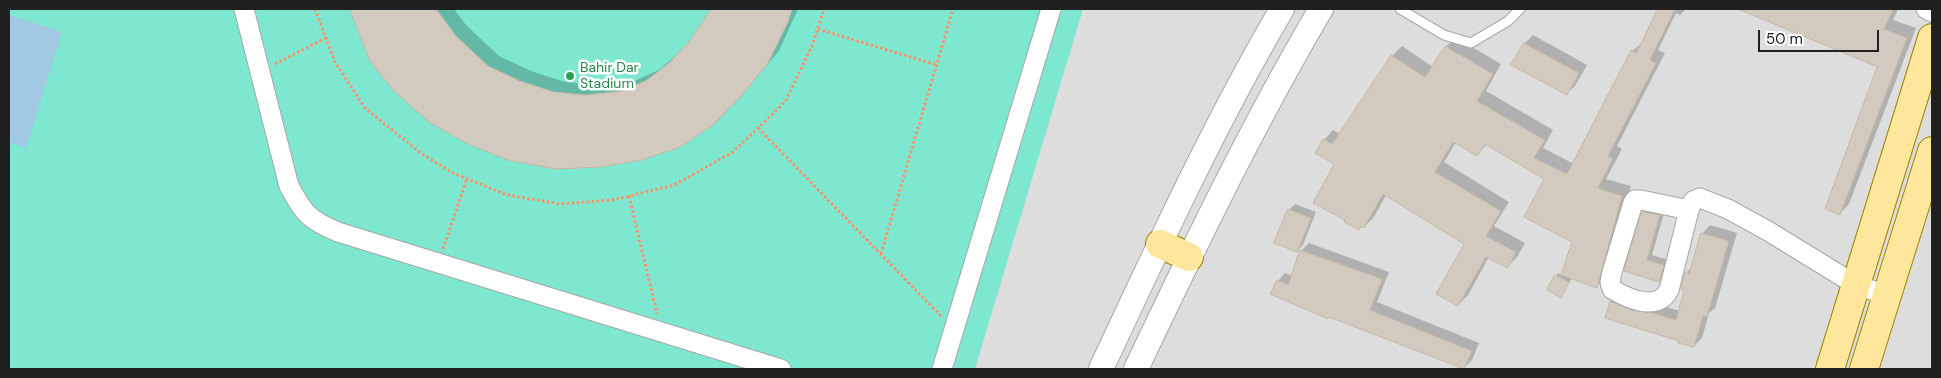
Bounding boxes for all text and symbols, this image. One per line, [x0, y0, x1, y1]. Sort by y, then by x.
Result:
scale bar [1761, 20, 1882, 52]
text: 50 m [1766, 29, 1803, 49]
place label: Bahir Dar Stadium [580, 60, 639, 92]
marker: Bahir Dar Stadium [564, 70, 576, 82]

